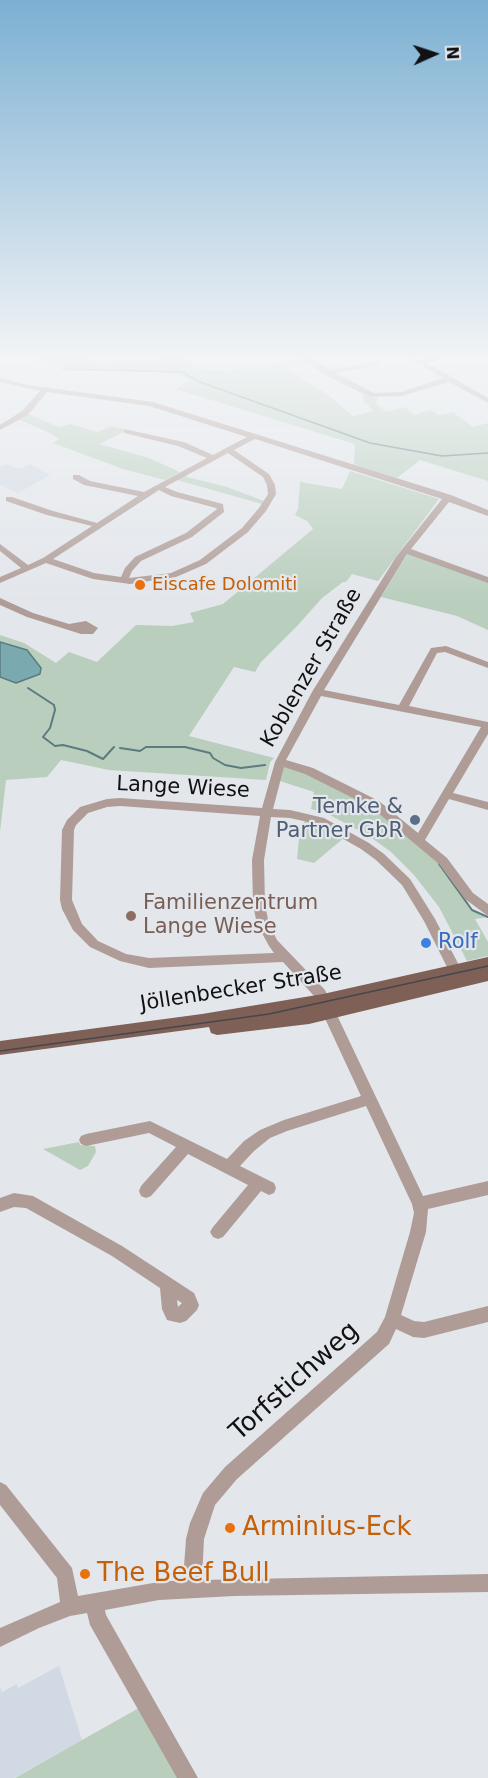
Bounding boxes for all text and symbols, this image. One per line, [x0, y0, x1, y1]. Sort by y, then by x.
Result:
north arrow [404, 24, 464, 84]
text: N [443, 46, 462, 60]
place label: Eiscafe Dolomiti [152, 574, 297, 596]
marker: Eiscafe Dolomiti [133, 578, 147, 592]
street label: Koblenzer Straße [256, 584, 368, 752]
street label: Lange Wiese [116, 772, 250, 804]
place label: Temke & Partner GbR [276, 795, 403, 845]
marker: Temke & Partner GbR [408, 813, 422, 827]
place label: Familienzentrum Lange Wiese [143, 891, 318, 941]
marker: Familienzentrum Lange Wiese [124, 909, 138, 923]
place label: Rolf [438, 930, 478, 956]
marker: Rolf [419, 936, 433, 950]
street label: Jöllenbecker Straße [138, 961, 344, 1017]
street label: Torfstichweg [224, 1316, 366, 1448]
place label: Arminius-Eck [242, 1512, 411, 1544]
marker: Arminius-Eck [223, 1521, 237, 1535]
place label: The Beef Bull [97, 1558, 270, 1590]
marker: The Beef Bull [78, 1567, 92, 1581]

